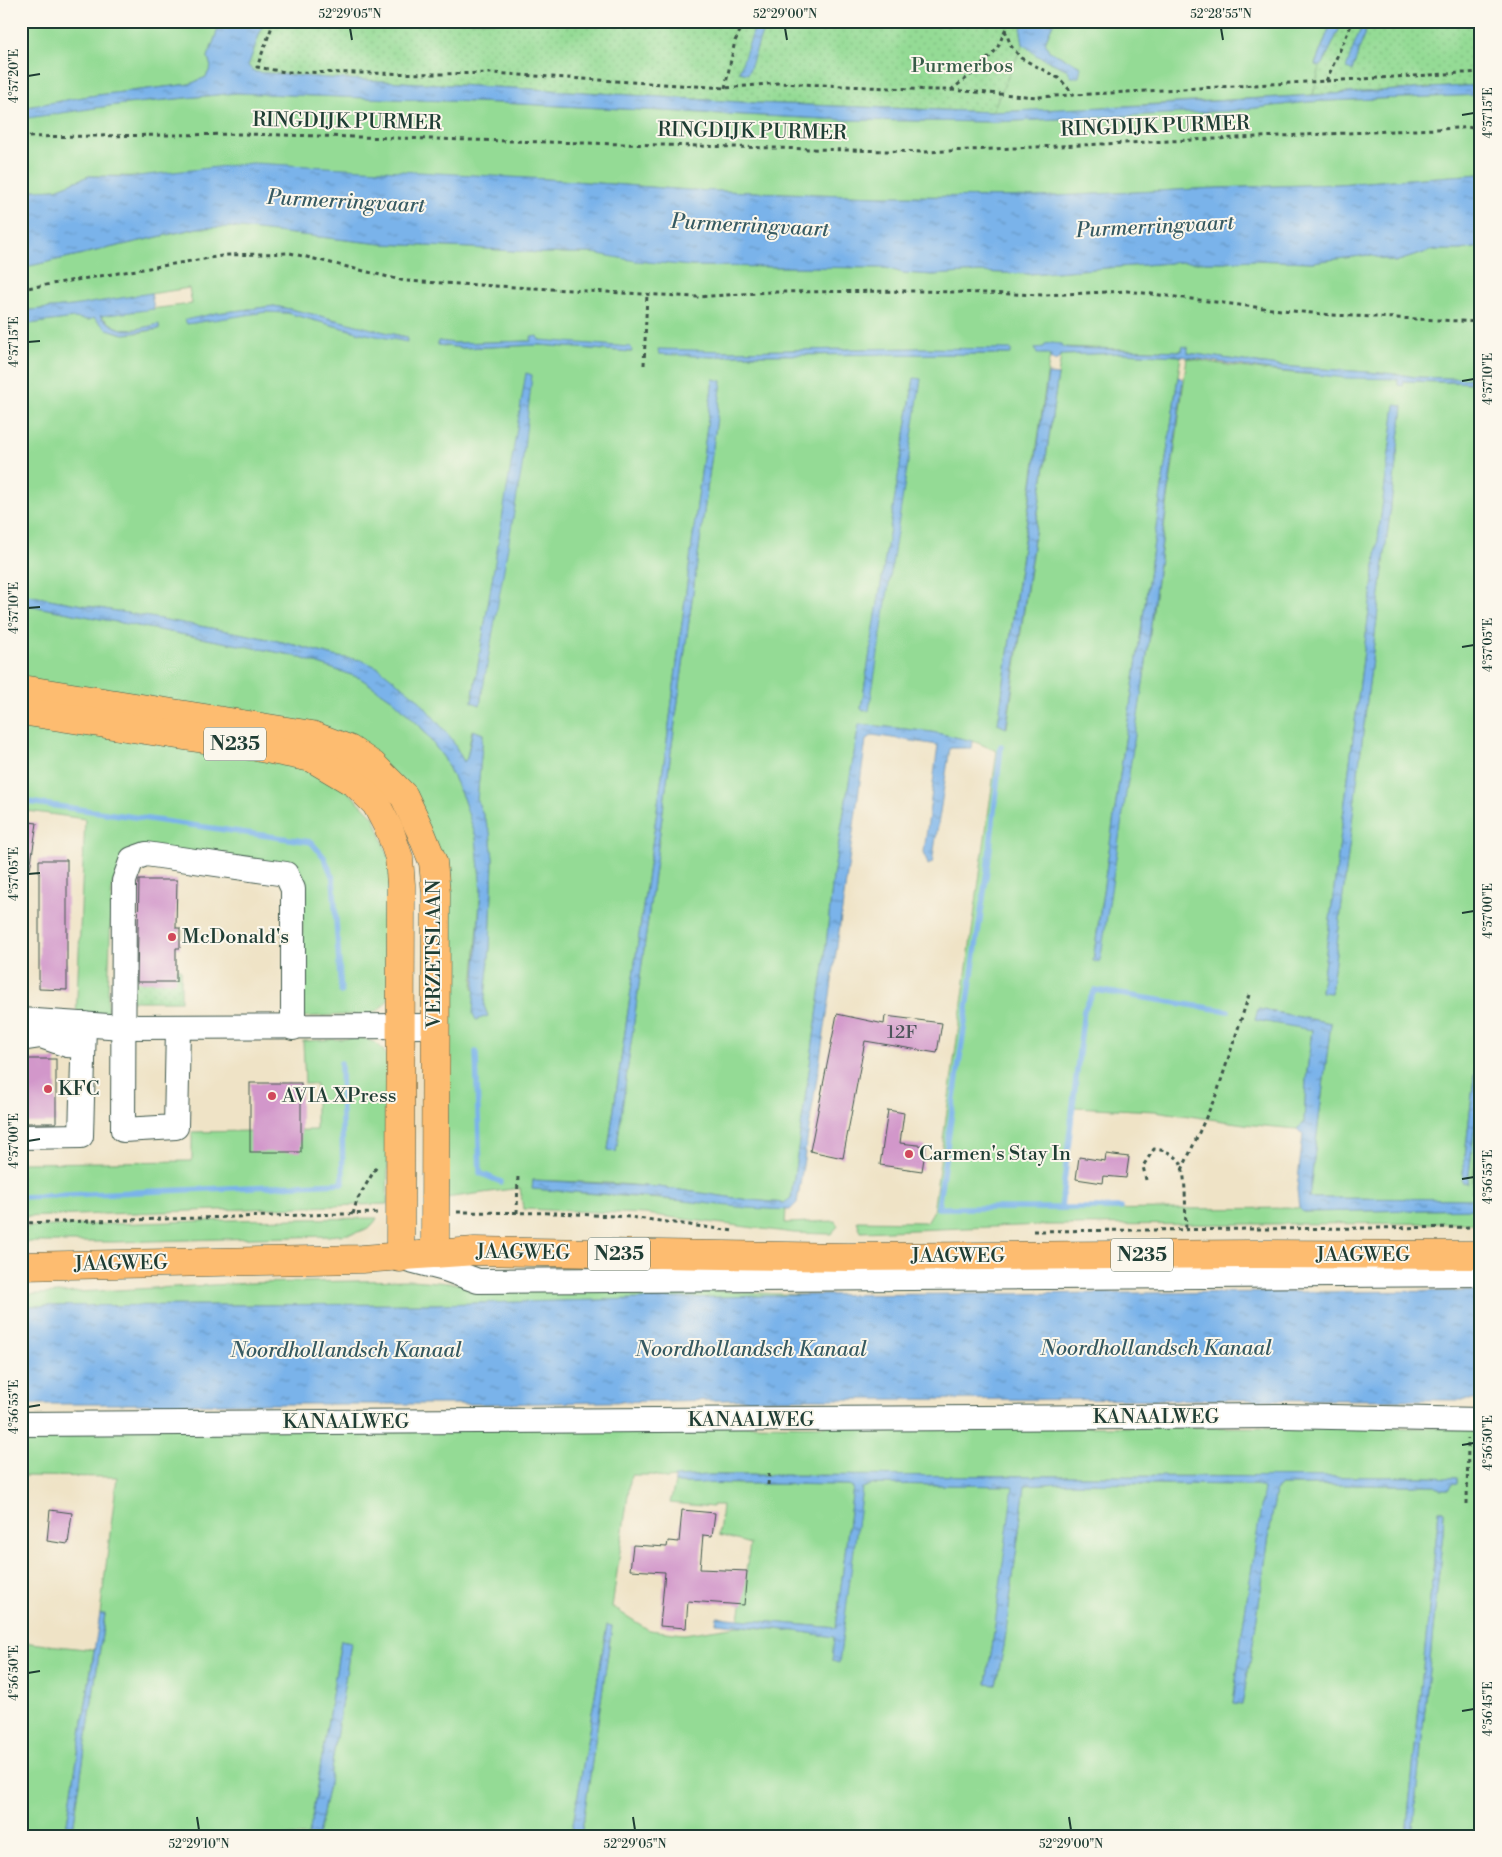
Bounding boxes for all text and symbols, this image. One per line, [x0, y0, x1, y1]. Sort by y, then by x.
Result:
text: 52°29'05"N [319, 7, 381, 22]
text: 52°29'00"N [753, 7, 817, 22]
text: 52°28'55"N [1190, 7, 1252, 22]
text: 4°57'20"E [7, 49, 22, 103]
park label: Purmerbos [911, 54, 1013, 79]
text: 4°57'15"E [1481, 87, 1496, 139]
street label: RINGDIJK PURMER [252, 108, 443, 136]
street label: RINGDIJK PURMER [1060, 111, 1251, 143]
street label: RINGDIJK PURMER [657, 118, 848, 146]
water label: Purmerringvaart [265, 185, 427, 219]
water label: Purmerringvaart [669, 209, 831, 243]
water label: Purmerringvaart [1074, 210, 1236, 244]
text: 4°57'15"E [7, 316, 22, 368]
text: 4°57'10"E [1481, 353, 1496, 405]
text: 4°57'10"E [7, 582, 22, 634]
text: 4°57'05"E [1481, 618, 1496, 672]
road number: N235 [204, 728, 266, 761]
text: 4°57'05"E [7, 847, 22, 901]
street label: VERZETSLAAN [422, 879, 447, 1029]
text: 4°57'00"E [1481, 883, 1496, 939]
place label: McDonald's [182, 925, 289, 950]
marker: McDonald's [166, 931, 178, 943]
house number: 12F [887, 1021, 917, 1044]
place label: KFC [58, 1077, 99, 1102]
marker: KFC [42, 1083, 54, 1095]
place label: AVIA XPress [281, 1084, 396, 1109]
marker: AVIA XPress [266, 1090, 278, 1102]
text: 4°57'00"E [7, 1113, 22, 1169]
place label: Carmen's Stay In [919, 1142, 1071, 1167]
marker: Carmen's Stay In [903, 1148, 915, 1160]
text: 4°56'55"E [1481, 1150, 1496, 1204]
road number: N235 [588, 1238, 650, 1270]
road number: N235 [1111, 1238, 1173, 1272]
street label: JAAGWEG [475, 1240, 570, 1266]
street label: JAAGWEG [1315, 1243, 1410, 1268]
street label: JAAGWEG [910, 1244, 1005, 1269]
street label: JAAGWEG [73, 1251, 168, 1277]
water label: Noordhollandsch Kanaal [1039, 1336, 1272, 1362]
water label: Noordhollandsch Kanaal [634, 1337, 867, 1363]
water label: Noordhollandsch Kanaal [229, 1338, 462, 1364]
text: 4°56'55"E [7, 1380, 22, 1434]
street label: KANAALWEG [1093, 1405, 1219, 1430]
street label: KANAALWEG [688, 1408, 814, 1433]
street label: KANAALWEG [283, 1410, 409, 1435]
text: 4°56'50"E [1481, 1415, 1496, 1471]
text: 4°56'50"E [7, 1645, 22, 1701]
text: 4°56'45"E [1481, 1682, 1496, 1736]
text: 52°29'10"N [168, 1837, 230, 1852]
text: 52°29'05"N [604, 1837, 666, 1852]
text: 52°29'00"N [1039, 1837, 1103, 1852]

